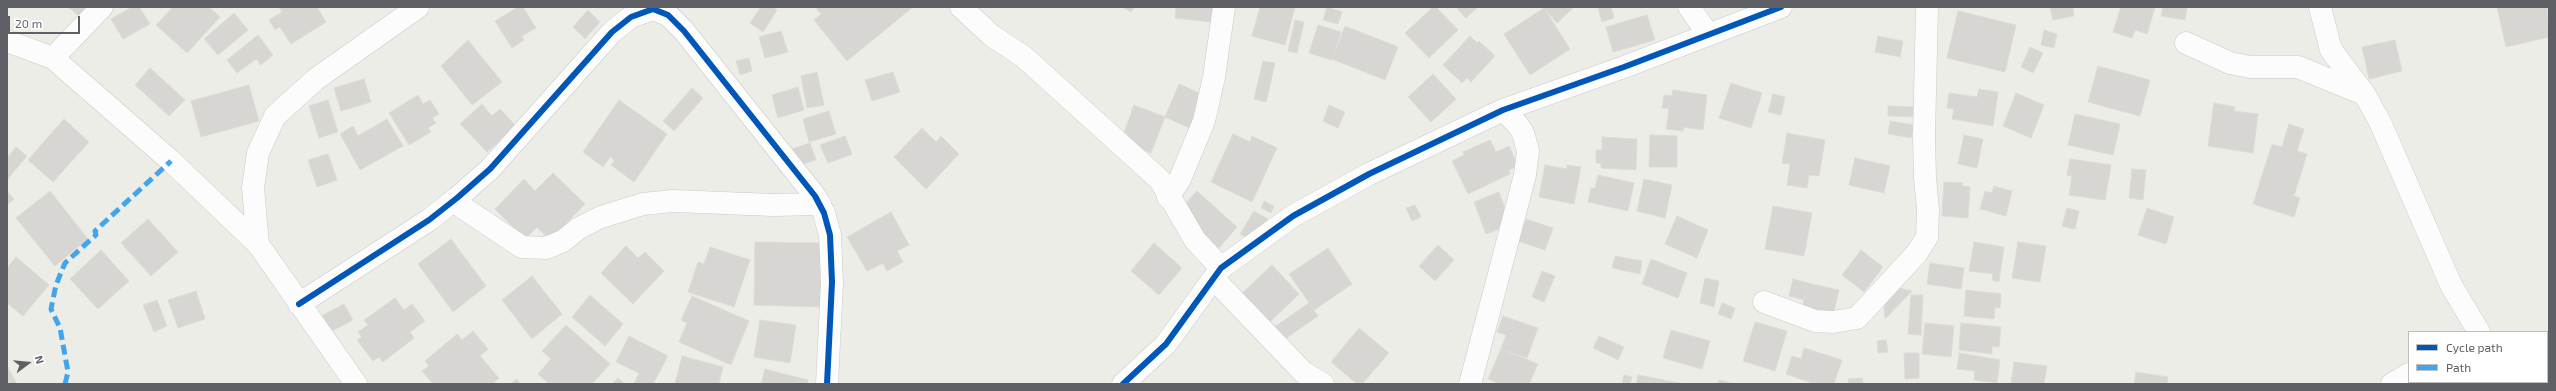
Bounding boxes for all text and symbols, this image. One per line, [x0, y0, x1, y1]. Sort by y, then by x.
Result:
scale bar [10, 8, 82, 34]
text: 20 m [15, 16, 42, 30]
legend [2408, 331, 2548, 383]
text: Cycle path [2446, 340, 2503, 354]
north arrow [8, 343, 48, 383]
text: N [33, 354, 47, 365]
text: Path [2446, 360, 2471, 374]

